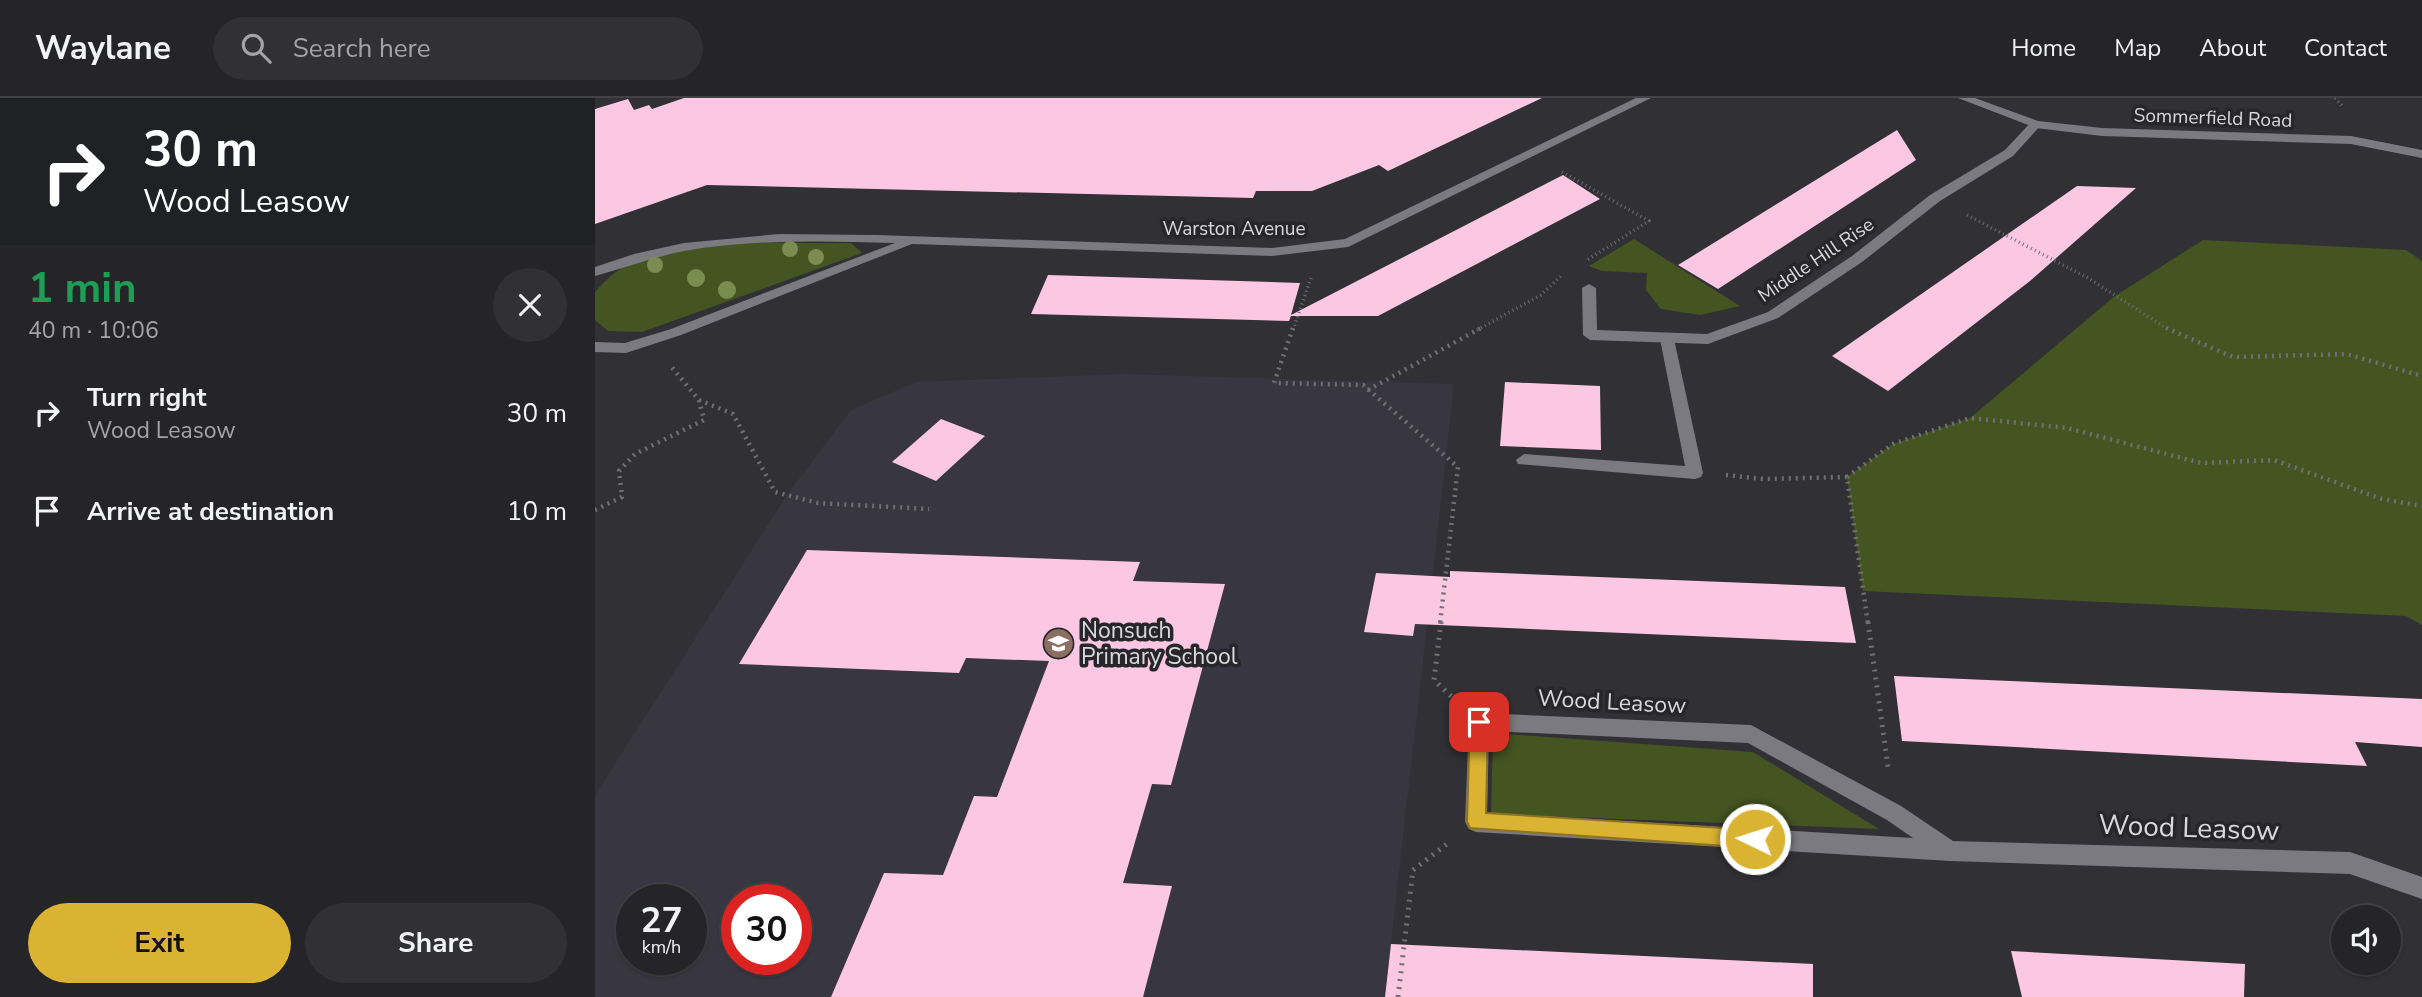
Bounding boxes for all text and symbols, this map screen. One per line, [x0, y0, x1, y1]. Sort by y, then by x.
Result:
search box [213, 17, 703, 80]
text: Waylane [35, 26, 171, 71]
icon: search [237, 29, 275, 67]
text: Search here [293, 31, 431, 66]
text: Home [2011, 32, 2076, 64]
text: Map [2114, 32, 2161, 64]
text: About [2199, 32, 2266, 64]
text: Contact [2304, 32, 2387, 64]
street label: Sommerfield Road [2133, 102, 2293, 134]
text: 30 m [143, 116, 258, 183]
icon: right [28, 126, 119, 217]
text: Wood Leasow [143, 180, 350, 223]
street label: Middle Hill Rise [1753, 212, 1879, 308]
street label: Warston Avenue [1162, 216, 1306, 242]
text: 1 min [28, 260, 137, 317]
button: close [493, 268, 567, 342]
text: 40 m · 10:06 [28, 315, 159, 346]
text: Turn right [87, 380, 206, 415]
icon: right [28, 394, 66, 432]
text: 30 m [507, 396, 567, 431]
text: Wood Leasow [87, 415, 236, 446]
icon: arrive [28, 492, 66, 530]
text: Arrive at destination [87, 494, 334, 529]
text: 10 m [507, 494, 567, 529]
place label: Nonsuch Primary School [1081, 615, 1238, 672]
school or university icon: Nonsuch Primary School [1041, 626, 1075, 660]
street label: Wood Leasow [1537, 683, 1687, 721]
pin [1449, 692, 1509, 752]
icon: arrive [1460, 703, 1498, 741]
position arrow [1718, 802, 1792, 876]
street label: Wood Leasow [2098, 806, 2280, 850]
speed limit sign: 30 [721, 884, 812, 975]
text: 27 [640, 897, 683, 944]
button: Exit [28, 903, 291, 983]
button: Share [305, 903, 567, 983]
map controls [2331, 905, 2401, 975]
button: sound [2331, 905, 2401, 975]
text: km/h [642, 935, 681, 959]

